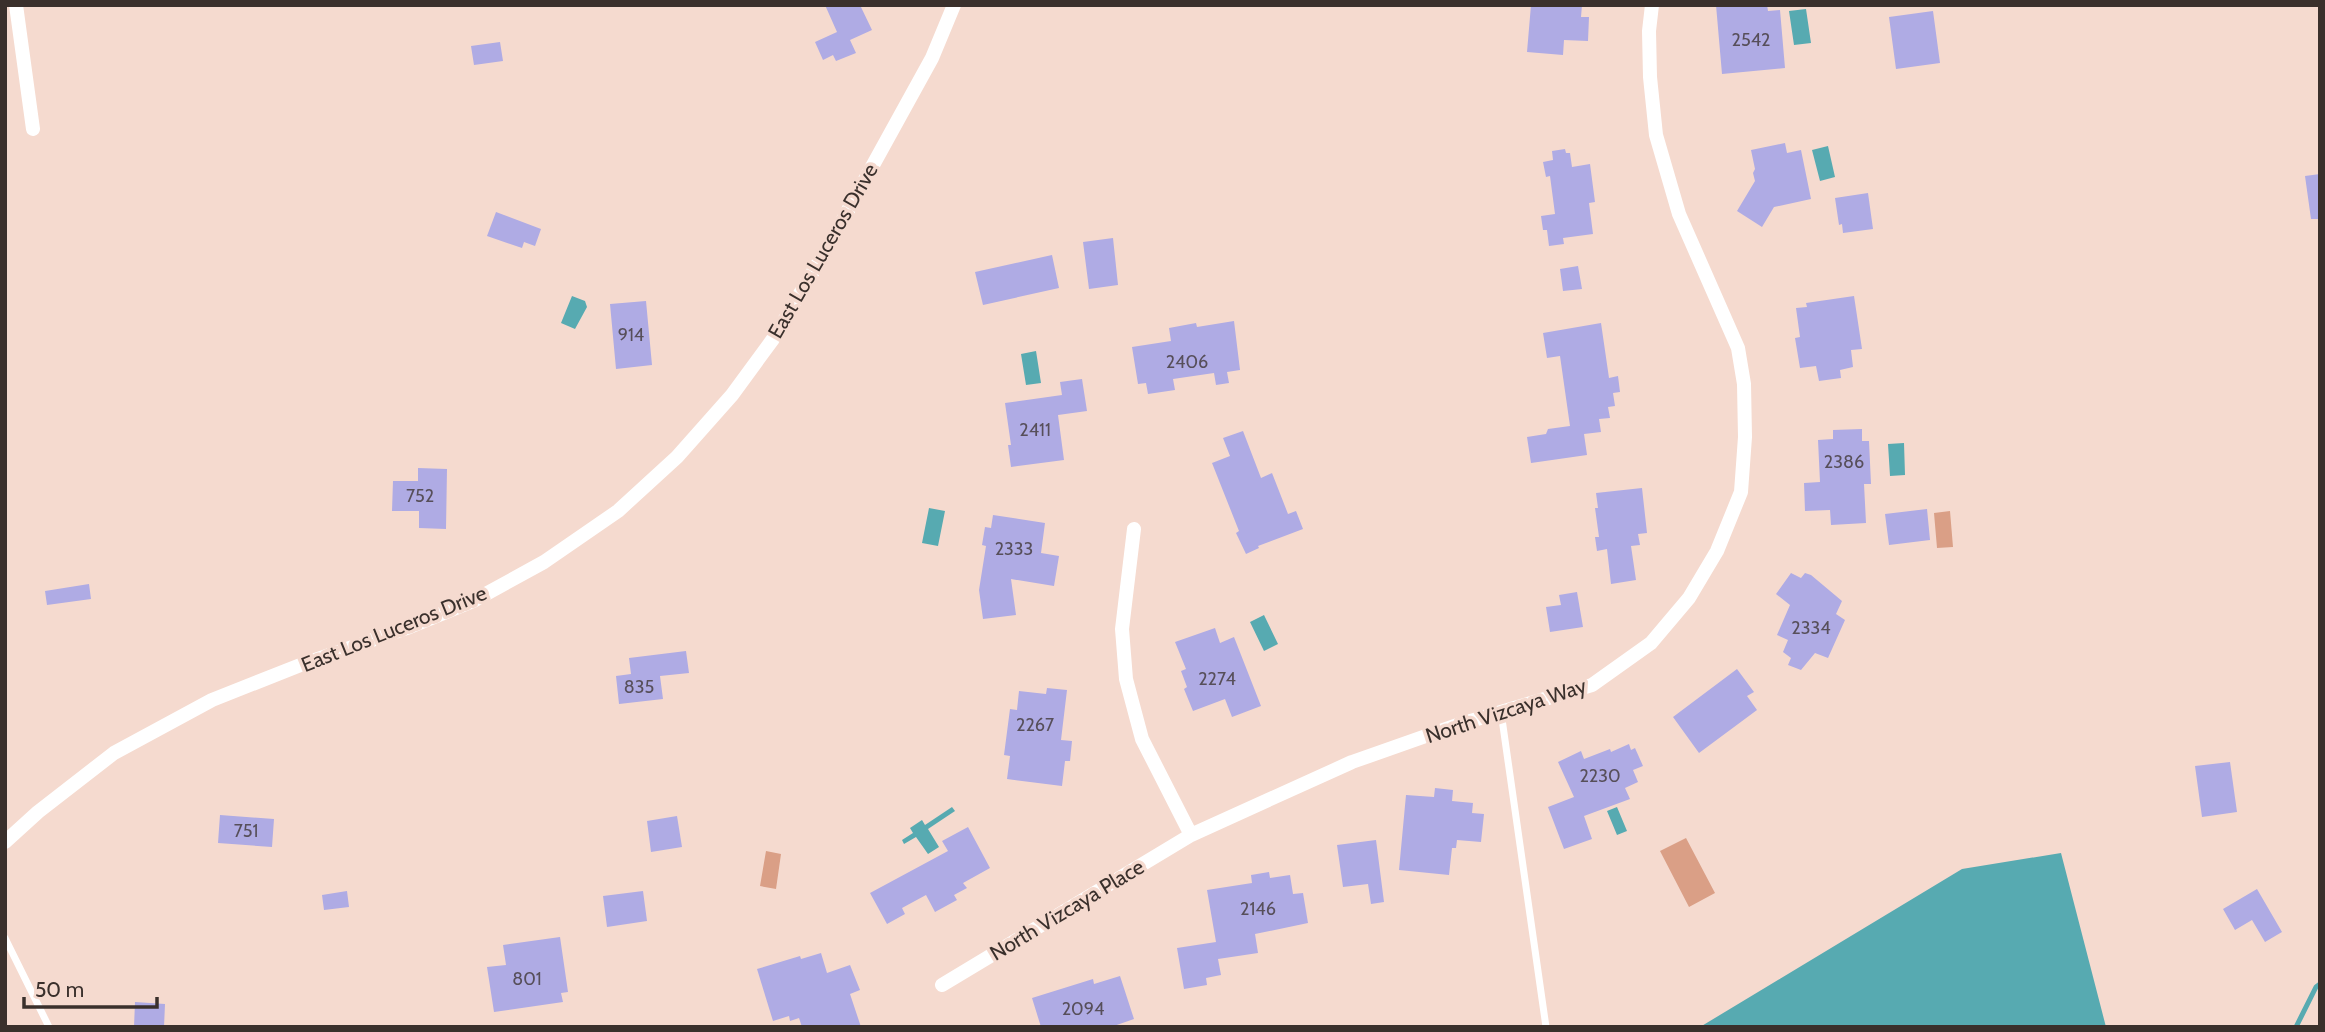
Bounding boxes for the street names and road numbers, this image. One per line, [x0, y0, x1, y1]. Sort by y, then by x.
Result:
street label: East Los Luceros Drive [762, 159, 883, 342]
street label: East Los Luceros Drive [298, 580, 490, 677]
street label: North Vizcaya Way [1422, 673, 1590, 748]
street label: North Vizcaya Place [985, 854, 1149, 965]

